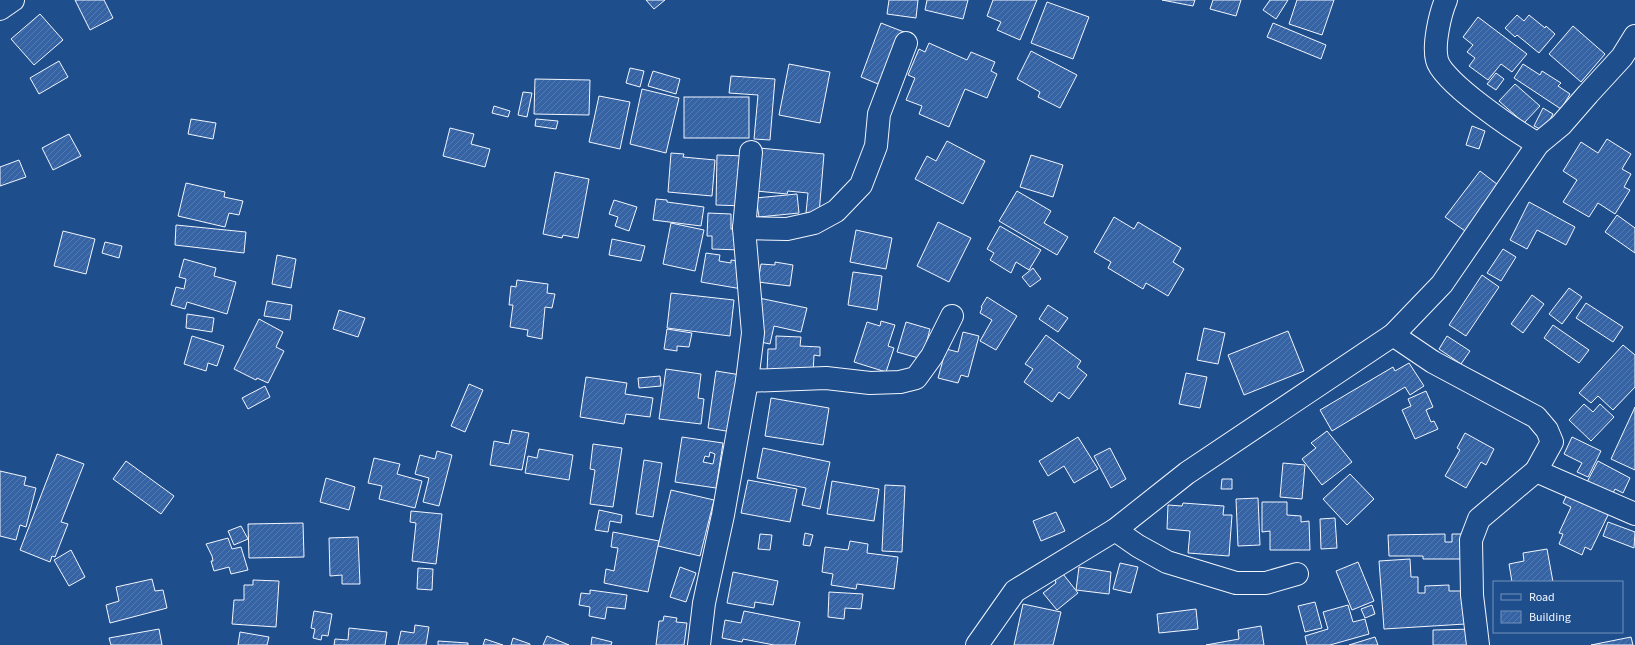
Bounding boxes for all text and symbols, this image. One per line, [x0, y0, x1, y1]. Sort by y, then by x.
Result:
legend [1493, 581, 1623, 633]
text: Road [1529, 589, 1555, 606]
text: Building [1529, 609, 1571, 626]

